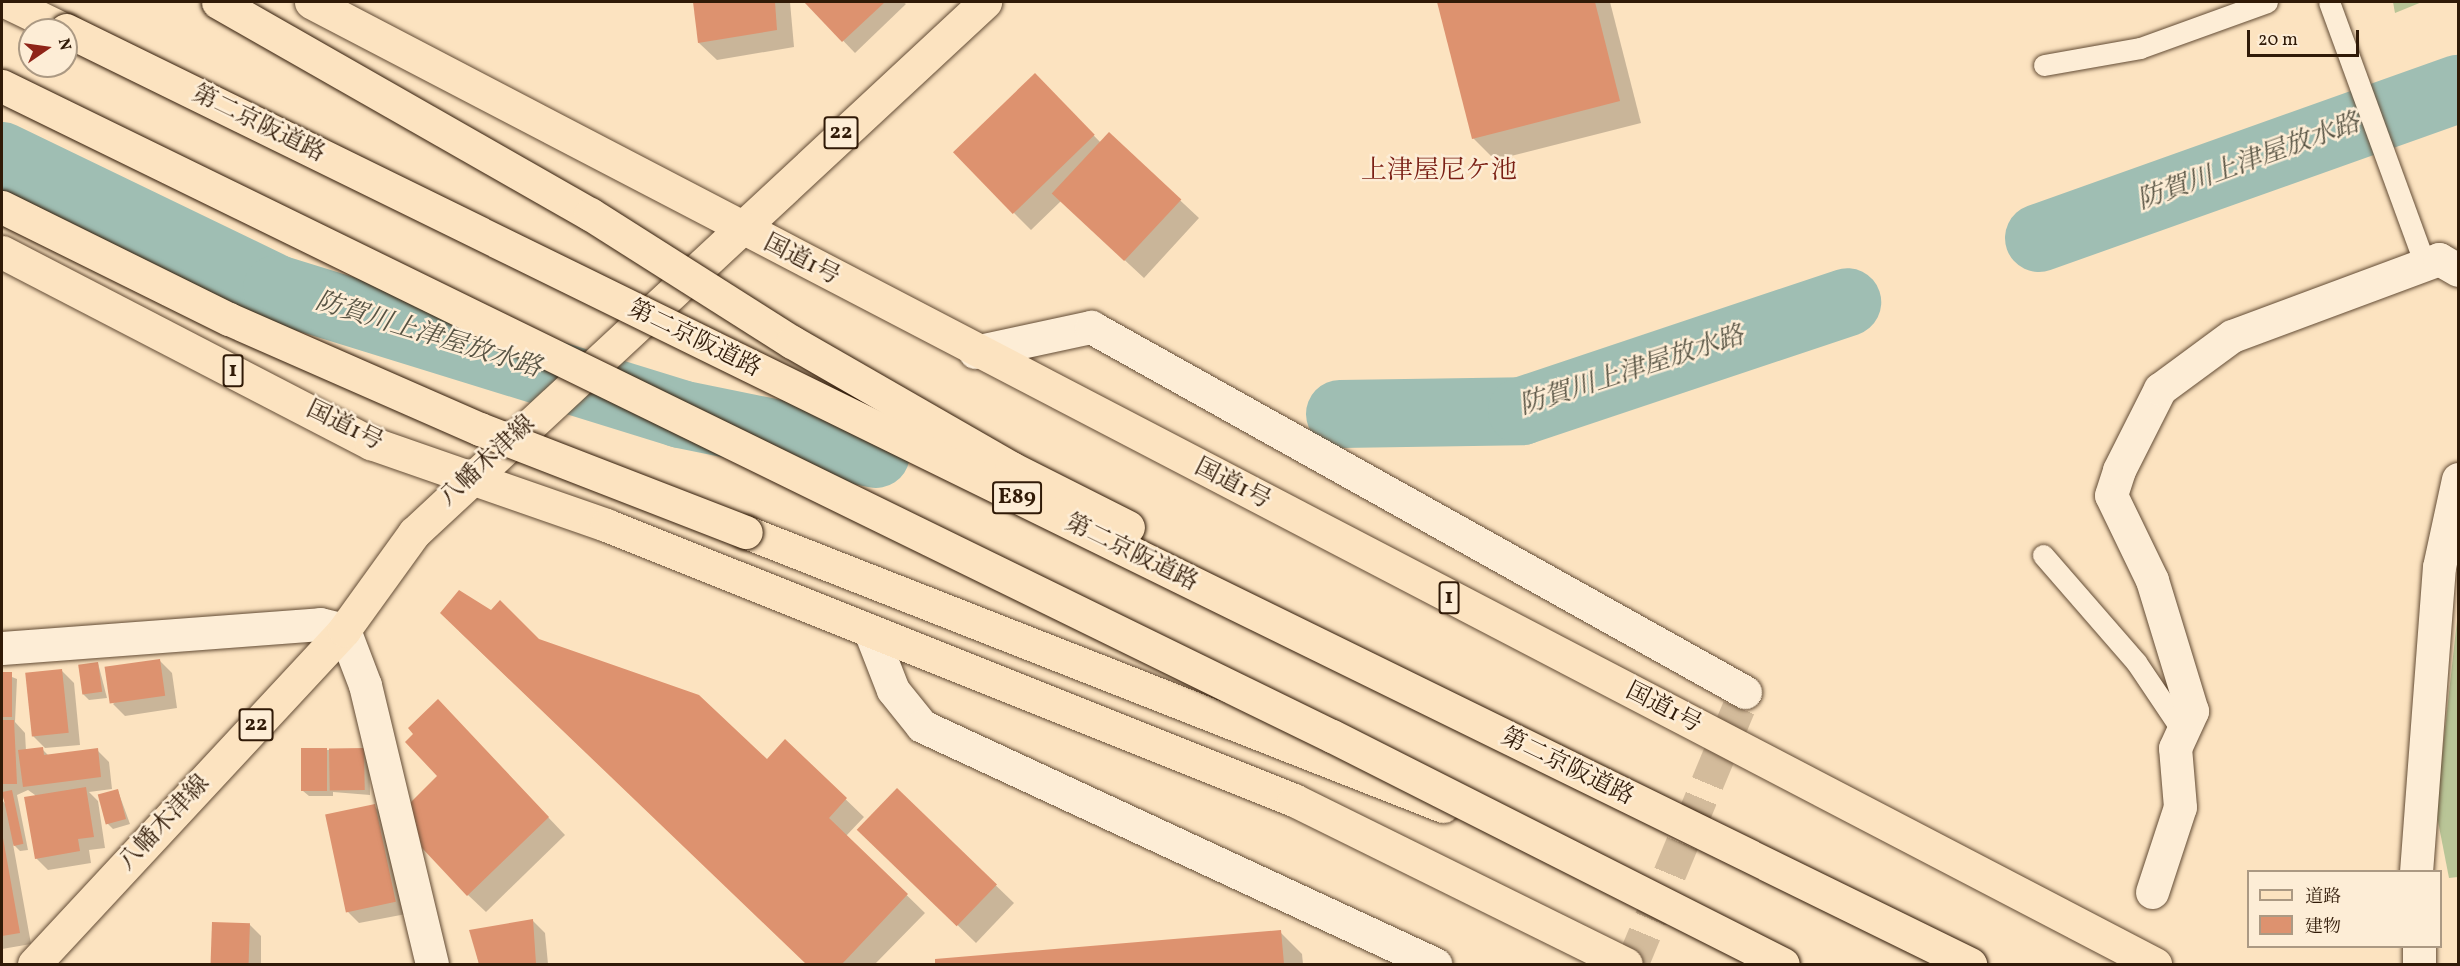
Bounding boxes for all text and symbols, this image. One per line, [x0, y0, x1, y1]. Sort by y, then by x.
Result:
north arrow [18, 18, 78, 78]
scale bar [2250, 18, 2362, 56]
text: 20 m [2258, 28, 2298, 53]
text: N [52, 36, 76, 53]
street label: 第二京阪道路 [187, 80, 329, 170]
water label: 防賀川上津屋放水路 [2134, 108, 2364, 218]
road number: 22 [823, 114, 859, 152]
district label: 上津屋尼ケ池 [1361, 156, 1517, 188]
street label: 国道1号 [758, 230, 844, 292]
water label: 防賀川上津屋放水路 [312, 287, 544, 385]
street label: 第二京阪道路 [623, 295, 765, 385]
water label: 防賀川上津屋放水路 [1516, 321, 1748, 423]
road number: 1 [222, 352, 244, 390]
street label: 国道1号 [301, 396, 387, 458]
street label: 八幡木津線 [434, 411, 542, 513]
street label: 国道1号 [1189, 454, 1275, 516]
road number: E89 [992, 479, 1042, 517]
street label: 第二京阪道路 [1060, 509, 1202, 599]
road number: 1 [1438, 579, 1460, 617]
street label: 国道1号 [1620, 678, 1706, 740]
road number: 22 [238, 706, 274, 744]
street label: 第二京阪道路 [1496, 723, 1638, 813]
street label: 八幡木津線 [114, 770, 216, 878]
legend [2247, 870, 2442, 948]
text: 道路 [2305, 885, 2341, 910]
text: 建物 [2305, 915, 2341, 940]

